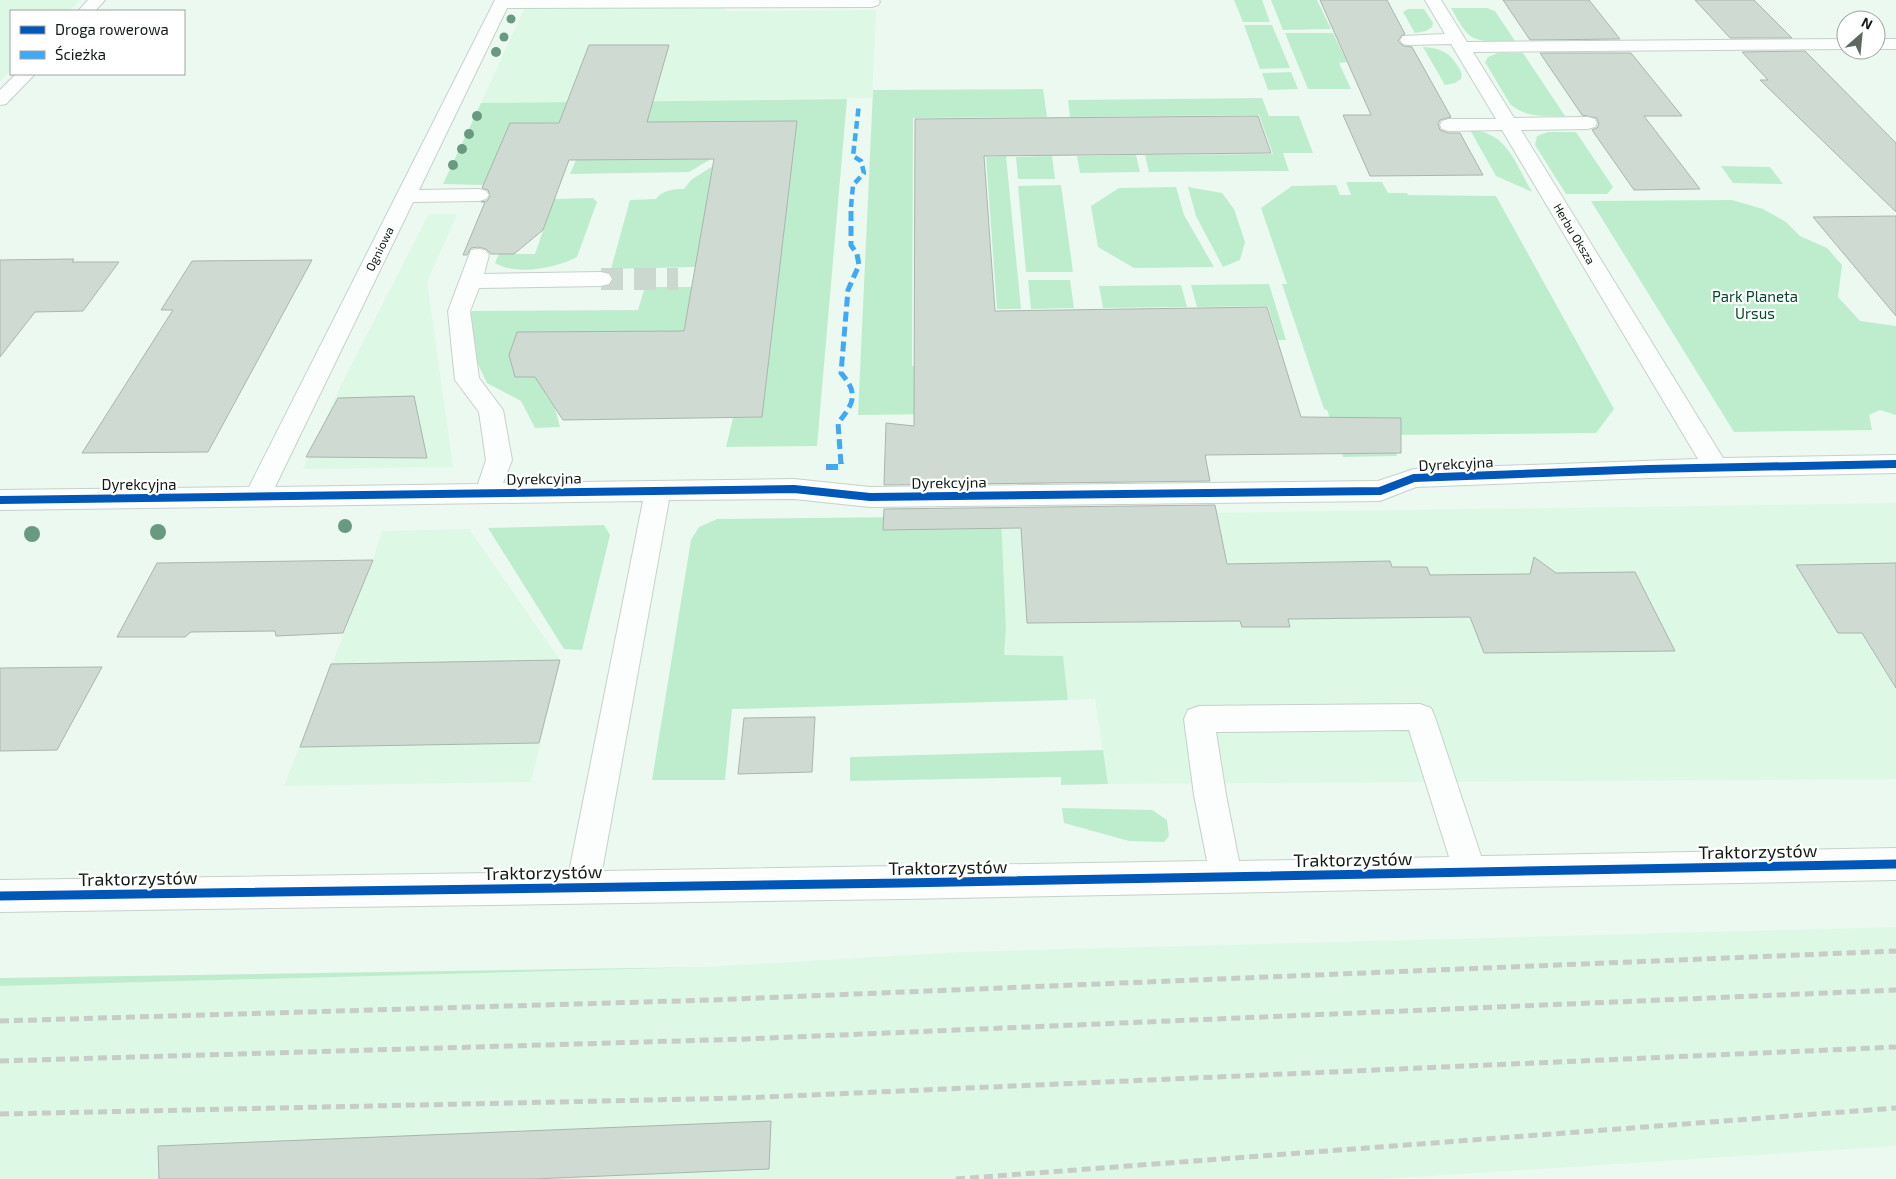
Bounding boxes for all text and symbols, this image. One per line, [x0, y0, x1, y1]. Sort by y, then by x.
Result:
legend [10, 10, 185, 75]
north arrow [1836, 10, 1886, 60]
text: N [1859, 13, 1875, 33]
text: Droga rowerowa [55, 20, 169, 38]
text: Ścieżka [55, 45, 106, 63]
street label: Herbu Oksza [1551, 200, 1599, 266]
street label: Ogniowa [362, 224, 396, 273]
park label: Park Planeta Ursus [1712, 287, 1798, 322]
street label: Dyrekcyjna [1418, 452, 1494, 475]
street label: Dyrekcyjna [506, 468, 582, 489]
street label: Dyrekcyjna [911, 472, 987, 493]
street label: Dyrekcyjna [101, 475, 177, 494]
street label: Traktorzystów [1698, 839, 1818, 863]
street label: Traktorzystów [1293, 847, 1413, 871]
street label: Traktorzystów [888, 855, 1008, 879]
street label: Traktorzystów [483, 860, 603, 884]
street label: Traktorzystów [78, 866, 198, 890]

